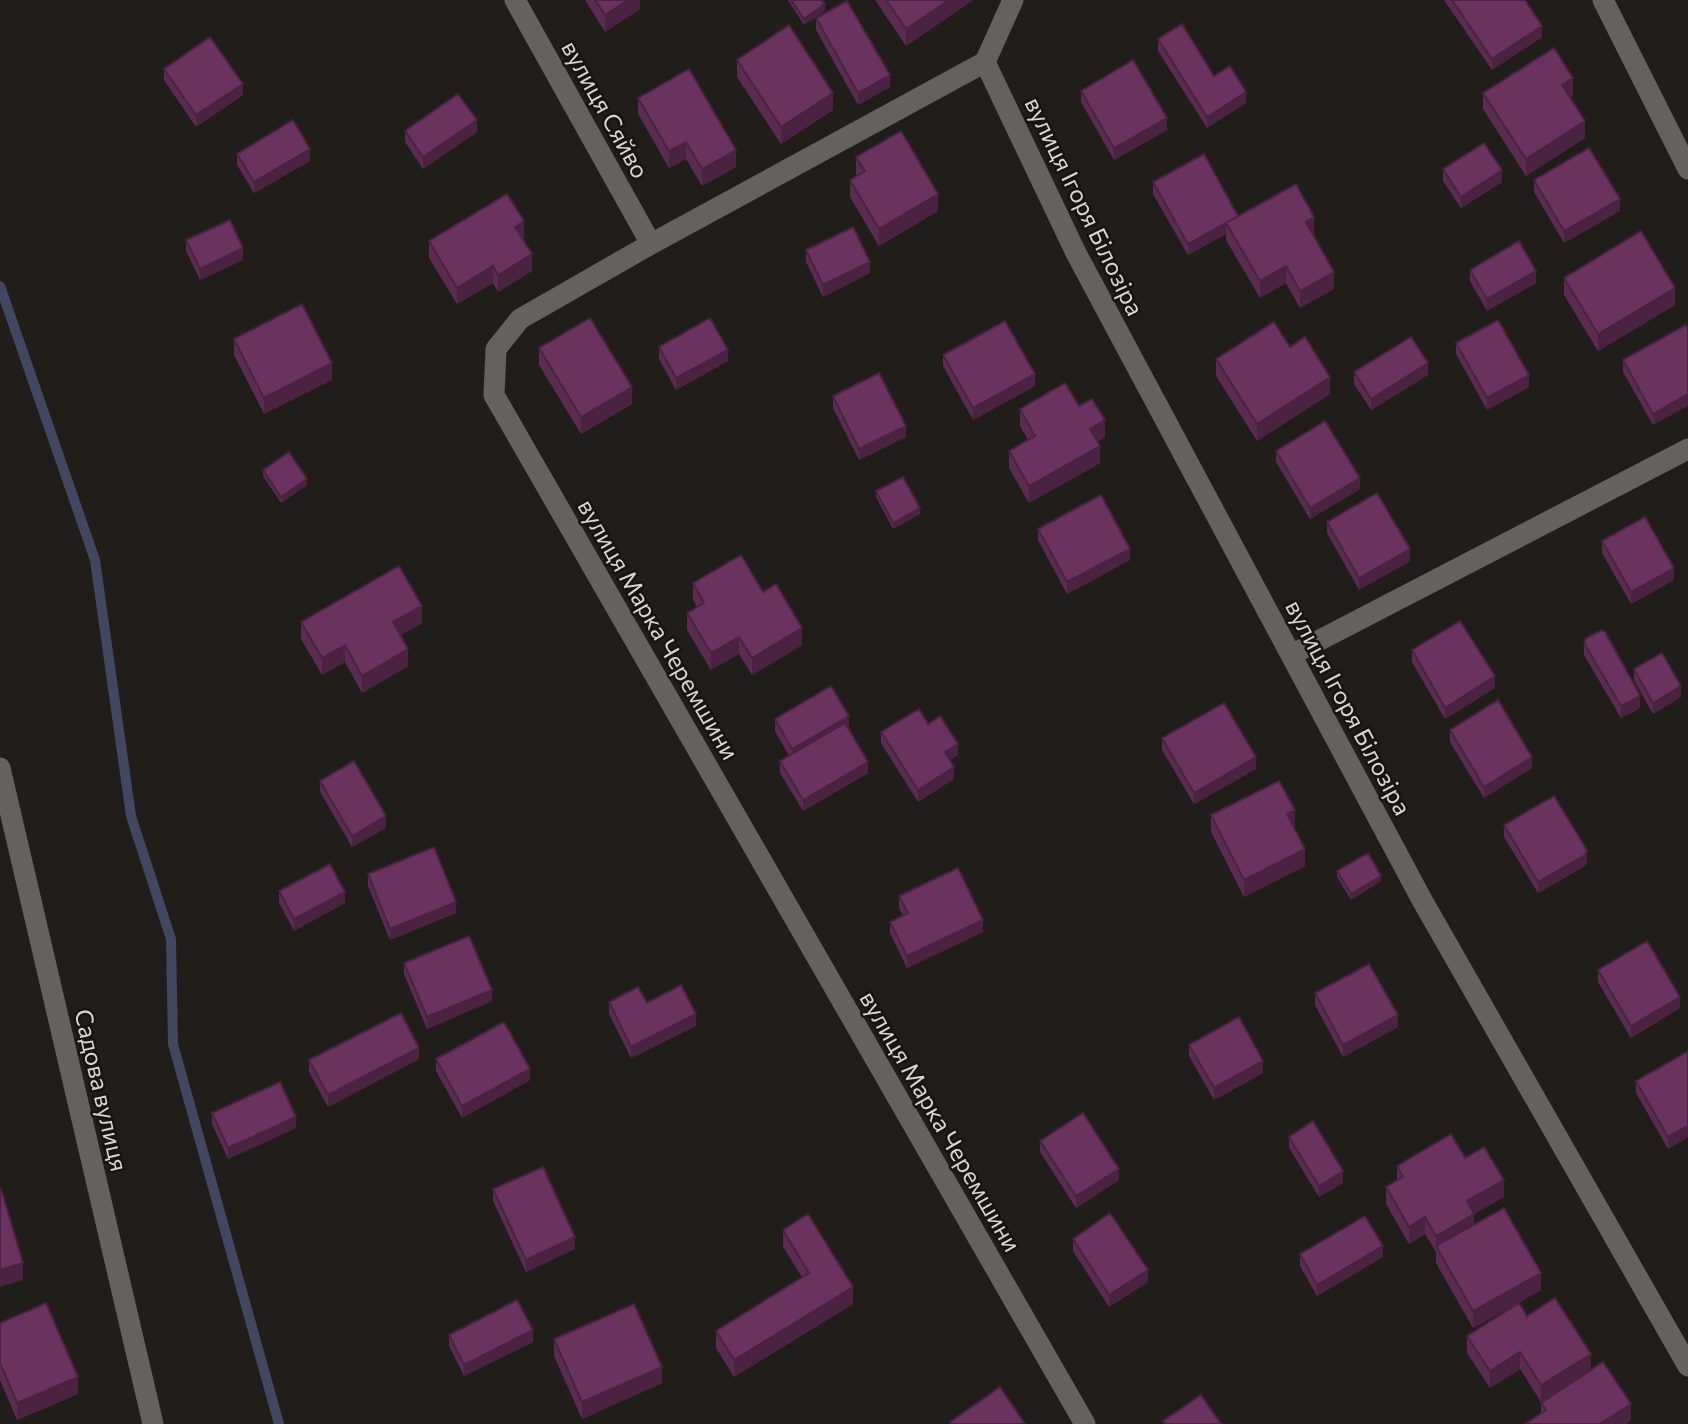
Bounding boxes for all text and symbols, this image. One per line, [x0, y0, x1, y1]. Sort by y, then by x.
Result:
street label: вулиця Сяйво [556, 35, 656, 183]
street label: вулиця Ігоря Білозіра [1019, 92, 1151, 320]
street label: вулиця Марка Черемшини [572, 494, 746, 764]
street label: вулиця Ігоря Білозіра [1280, 595, 1418, 819]
street label: вулиця Марка Черемшини [854, 986, 1028, 1256]
street label: Садова вулиця [69, 1006, 135, 1174]

